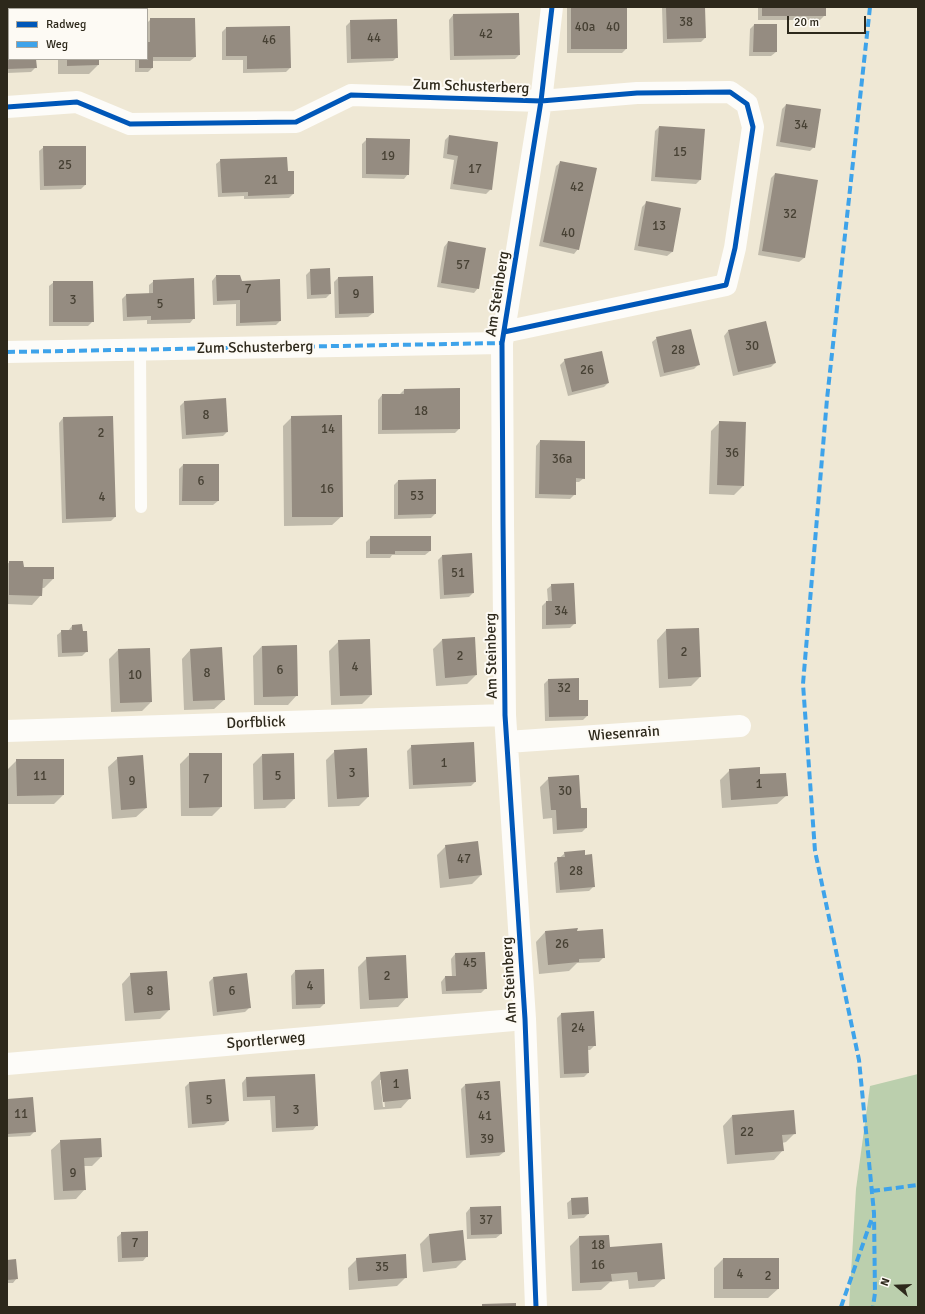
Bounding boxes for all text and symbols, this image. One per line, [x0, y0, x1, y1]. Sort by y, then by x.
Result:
legend [8, 8, 148, 60]
scale bar [789, 8, 868, 34]
house number: 38 [679, 15, 693, 31]
text: 20 m [794, 15, 819, 30]
text: Radweg [46, 17, 86, 32]
house number: 40a [575, 20, 595, 36]
house number: 40 [606, 20, 620, 36]
house number: 42 [479, 27, 493, 43]
house number: 44 [367, 31, 381, 47]
house number: 46 [262, 33, 276, 49]
text: Weg [46, 37, 68, 52]
street label: Zum Schusterberg [412, 76, 530, 98]
house number: 34 [794, 118, 808, 134]
house number: 15 [673, 145, 687, 161]
house number: 19 [381, 149, 395, 165]
house number: 25 [58, 158, 72, 174]
house number: 17 [468, 162, 482, 178]
house number: 21 [264, 173, 278, 189]
house number: 42 [570, 180, 584, 196]
house number: 32 [783, 207, 797, 223]
house number: 13 [652, 219, 666, 235]
house number: 40 [561, 226, 575, 242]
street label: Am Steinberg [482, 250, 514, 338]
house number: 57 [456, 258, 470, 274]
house number: 7 [244, 282, 252, 298]
house number: 9 [352, 287, 360, 303]
house number: 3 [69, 293, 77, 309]
house number: 5 [156, 297, 164, 313]
street label: Zum Schusterberg [197, 338, 313, 358]
house number: 30 [745, 339, 759, 355]
house number: 28 [671, 343, 685, 359]
house number: 26 [580, 363, 594, 379]
house number: 18 [414, 404, 428, 420]
house number: 8 [202, 408, 210, 424]
house number: 14 [321, 422, 335, 438]
house number: 2 [97, 426, 105, 442]
house number: 36 [725, 446, 739, 462]
house number: 36a [552, 452, 572, 468]
house number: 6 [197, 474, 205, 490]
house number: 16 [320, 482, 334, 498]
house number: 53 [410, 489, 424, 505]
house number: 4 [98, 490, 106, 506]
house number: 51 [451, 566, 465, 582]
house number: 34 [554, 604, 568, 620]
street label: Am Steinberg [482, 613, 502, 699]
house number: 2 [680, 645, 688, 661]
house number: 2 [456, 649, 464, 665]
house number: 4 [351, 660, 359, 676]
house number: 6 [276, 663, 284, 679]
house number: 8 [203, 666, 211, 682]
house number: 10 [128, 668, 142, 684]
house number: 32 [557, 681, 571, 697]
street label: Dorfblick [226, 713, 286, 733]
street label: Wiesenrain [588, 723, 660, 745]
house number: 1 [440, 756, 448, 772]
house number: 3 [348, 766, 356, 782]
house number: 11 [33, 769, 47, 785]
house number: 5 [274, 769, 282, 785]
house number: 7 [202, 772, 210, 788]
house number: 9 [128, 774, 136, 790]
house number: 1 [755, 777, 763, 793]
house number: 30 [558, 784, 572, 800]
house number: 47 [457, 852, 471, 868]
house number: 28 [569, 864, 583, 880]
street label: Am Steinberg [499, 936, 521, 1024]
house number: 26 [555, 937, 569, 953]
house number: 45 [463, 956, 477, 972]
house number: 2 [383, 969, 391, 985]
house number: 4 [306, 979, 314, 995]
house number: 8 [146, 984, 154, 1000]
house number: 6 [228, 984, 236, 1000]
house number: 24 [571, 1021, 585, 1037]
street label: Sportlerweg [226, 1029, 306, 1053]
house number: 1 [392, 1077, 400, 1093]
house number: 43 [476, 1089, 490, 1105]
house number: 5 [205, 1093, 213, 1109]
house number: 3 [292, 1103, 300, 1119]
house number: 11 [14, 1107, 28, 1123]
house number: 41 [478, 1109, 492, 1125]
house number: 22 [740, 1125, 754, 1141]
house number: 39 [480, 1132, 494, 1148]
house number: 9 [69, 1166, 77, 1182]
house number: 37 [479, 1213, 493, 1229]
house number: 7 [131, 1236, 139, 1252]
house number: 18 [591, 1238, 605, 1254]
house number: 16 [591, 1258, 605, 1274]
house number: 35 [375, 1260, 389, 1276]
north arrow [877, 1266, 917, 1306]
house number: 4 [736, 1267, 744, 1283]
house number: 2 [764, 1269, 772, 1285]
text: N [878, 1276, 893, 1288]

